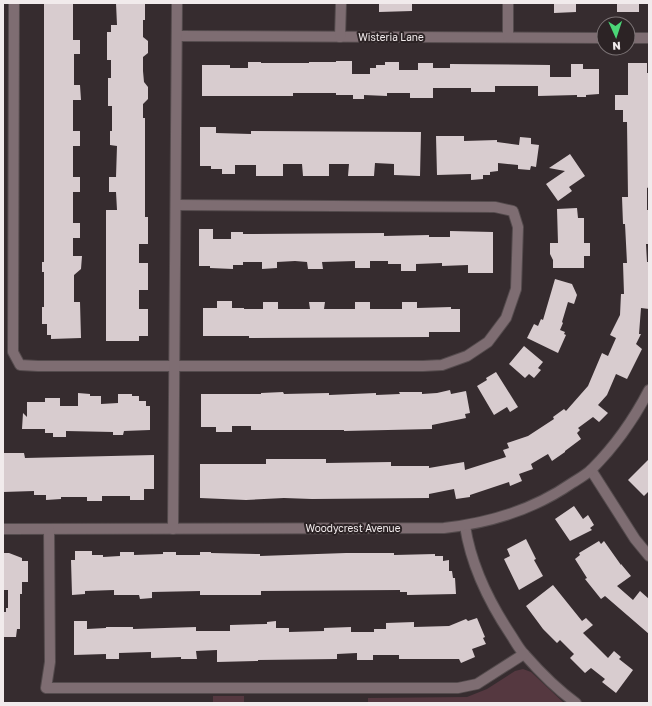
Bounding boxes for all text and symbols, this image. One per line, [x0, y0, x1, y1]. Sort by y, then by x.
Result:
north arrow [596, 16, 636, 56]
street label: Wisteria Lane [358, 31, 424, 43]
text: N [612, 40, 621, 53]
street label: Woodycrest Avenue [306, 522, 401, 534]

